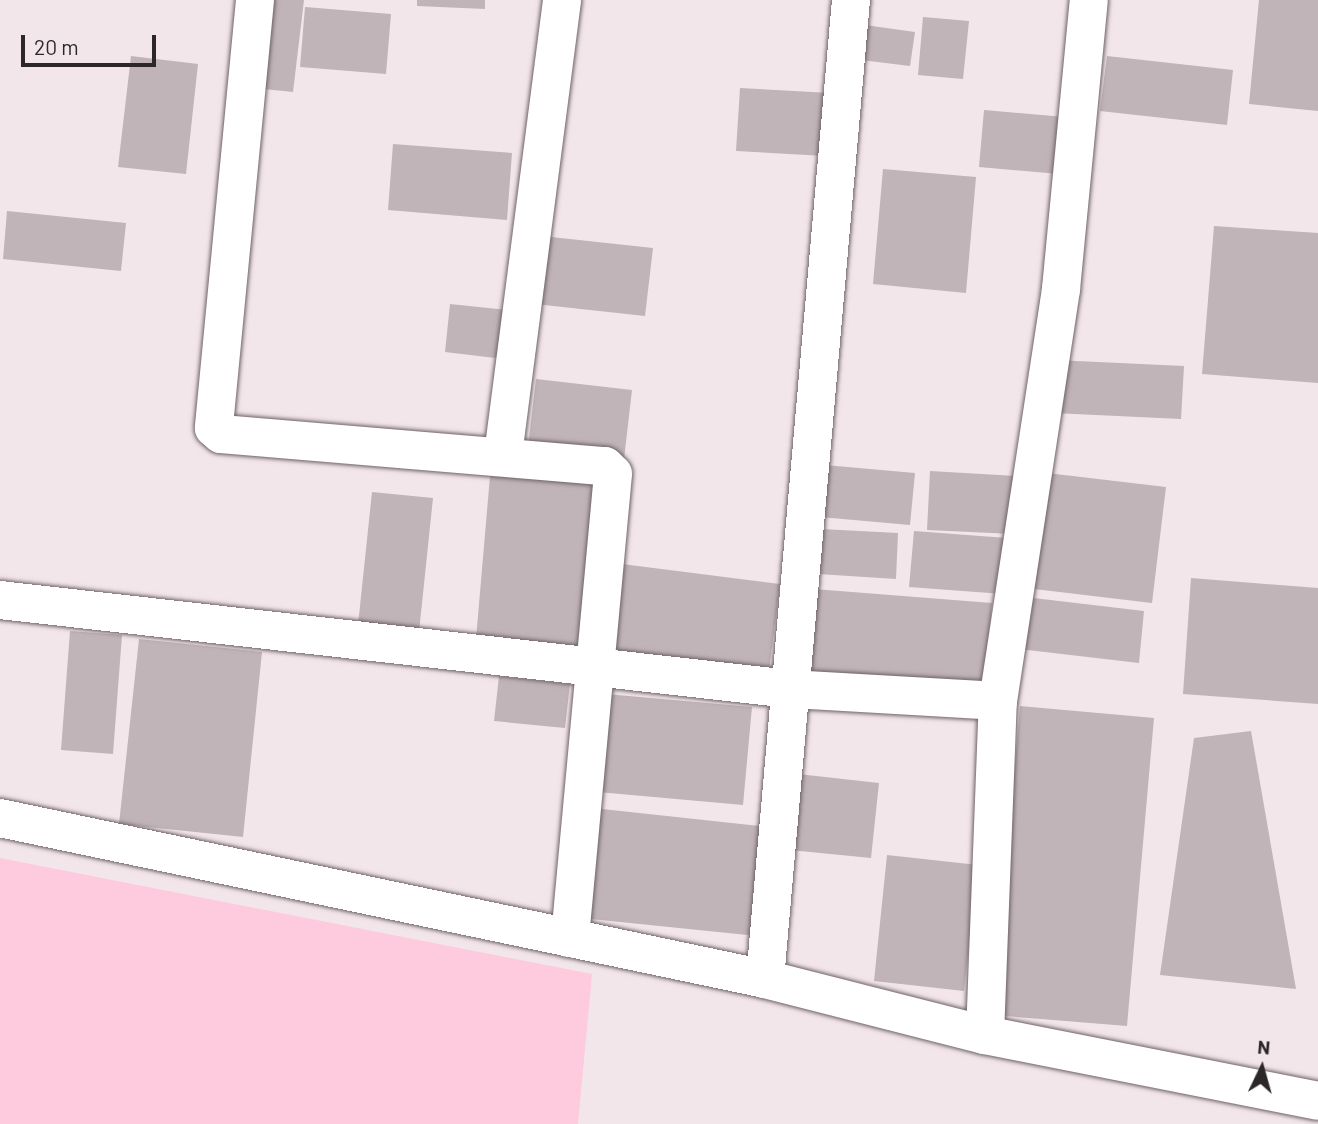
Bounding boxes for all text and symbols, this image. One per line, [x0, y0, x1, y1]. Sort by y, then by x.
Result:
scale bar [24, 21, 159, 65]
text: 20 m [34, 34, 79, 59]
north arrow [1227, 1033, 1297, 1103]
text: N [1257, 1035, 1271, 1059]

